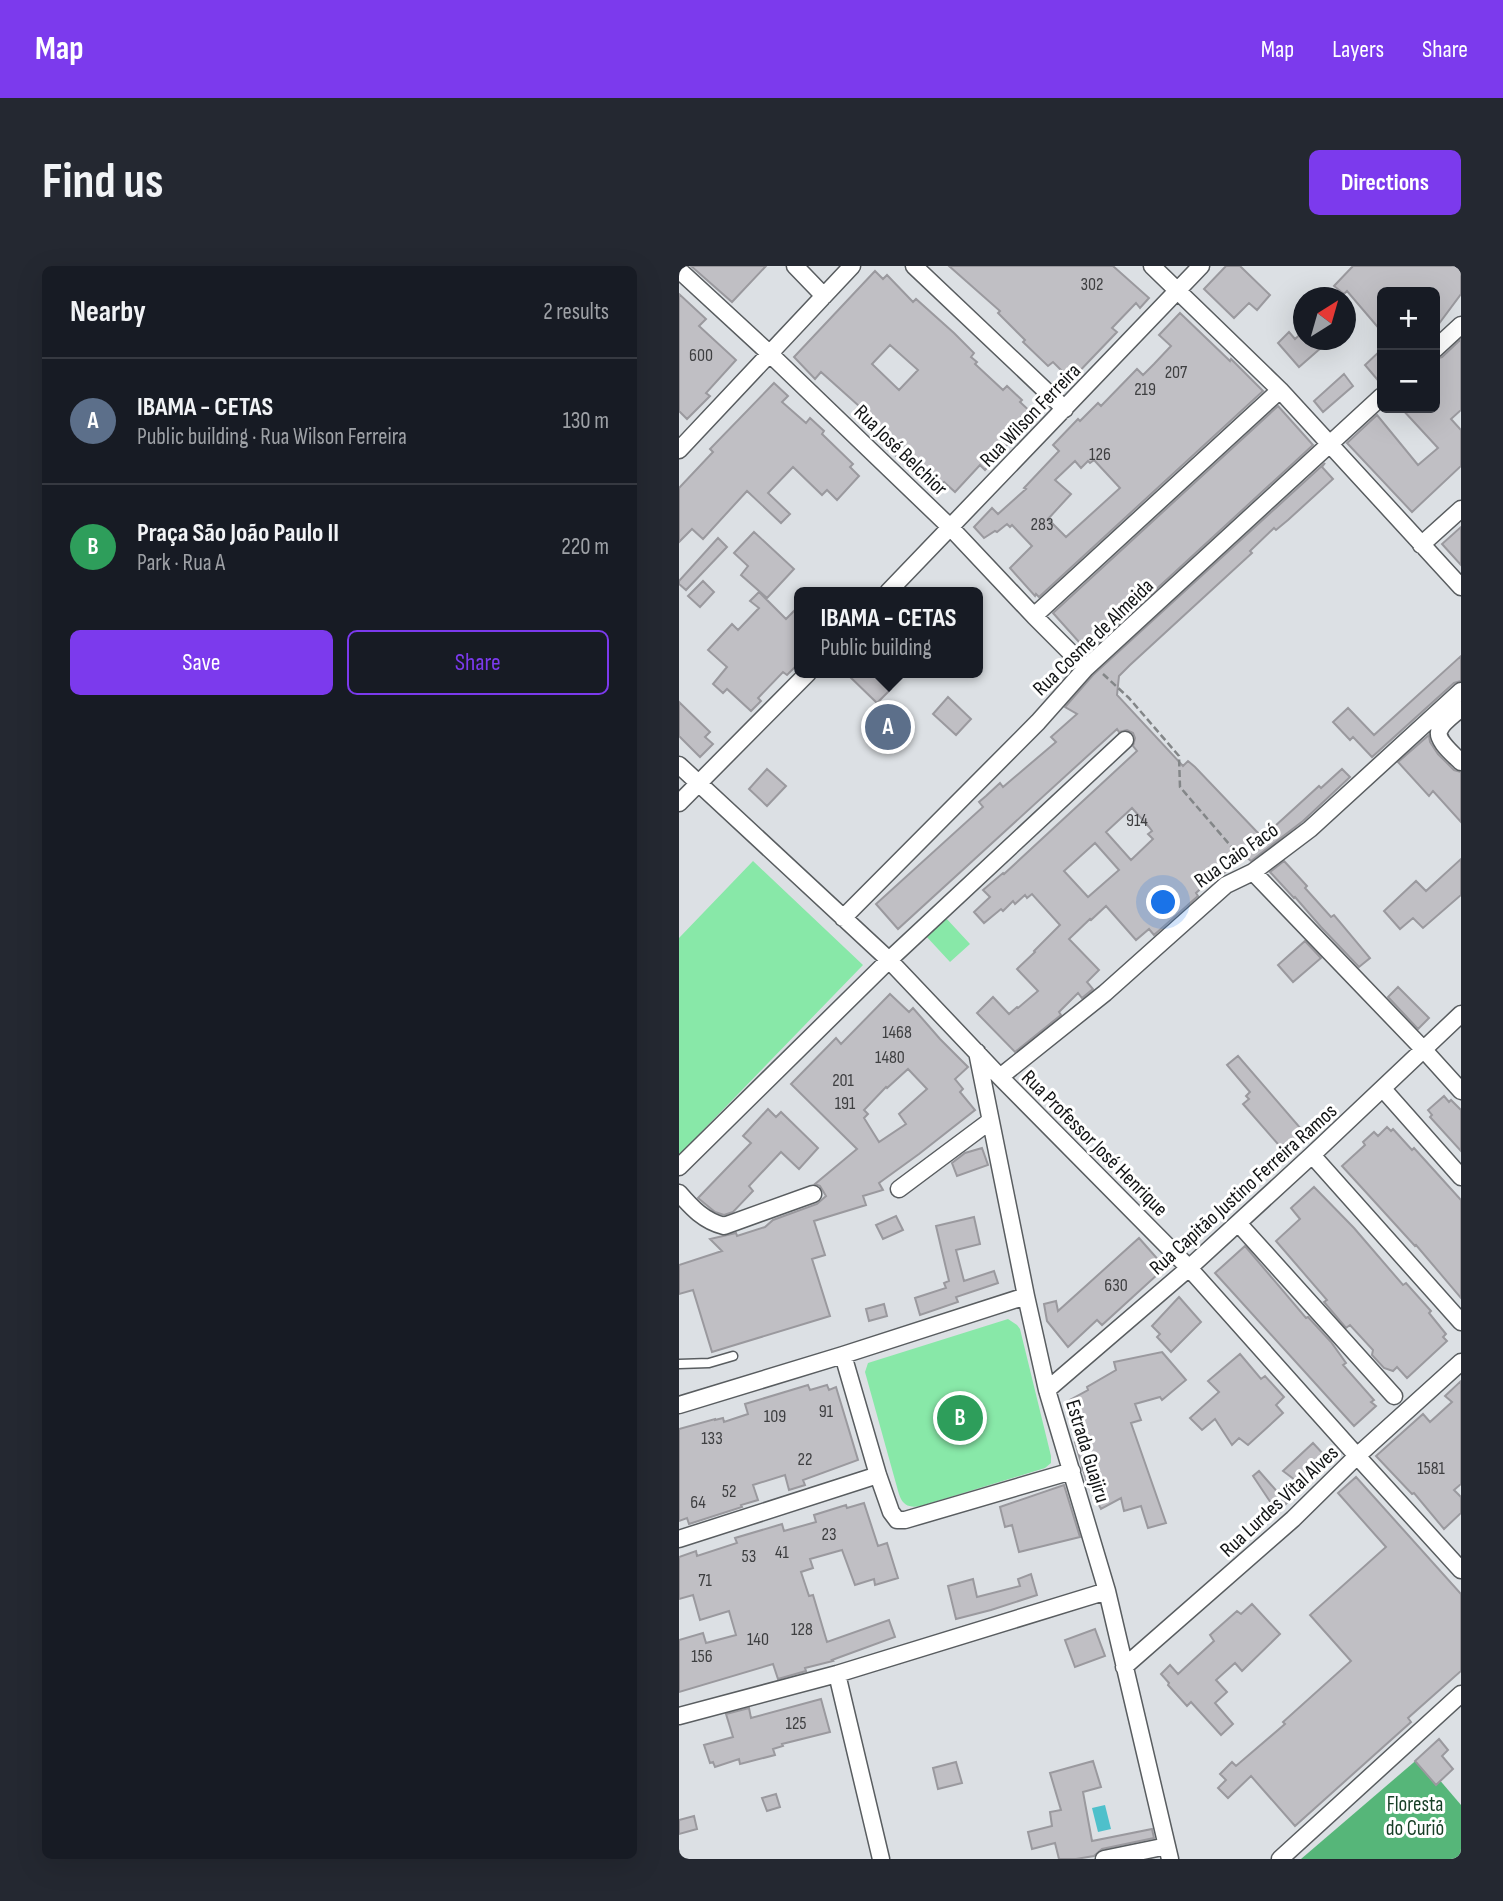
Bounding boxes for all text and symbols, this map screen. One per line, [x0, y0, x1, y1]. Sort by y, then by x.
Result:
text: Map [35, 29, 84, 69]
text: Map [1261, 35, 1294, 64]
text: Layers [1332, 35, 1384, 64]
text: Share [1422, 35, 1468, 64]
button: Directions [1309, 150, 1461, 215]
text: Find us [42, 153, 164, 212]
house number: 302 [1081, 274, 1104, 295]
north arrow [1293, 287, 1356, 350]
map controls [1377, 287, 1440, 413]
button: + [1377, 287, 1440, 350]
text: Nearby [70, 294, 146, 330]
text: 2 results [543, 298, 609, 326]
house number: 600 [689, 345, 713, 366]
button: − [1377, 350, 1440, 413]
street label: Rua Wilson Ferreira [975, 358, 1086, 472]
house number: 207 [1165, 362, 1188, 383]
house number: 219 [1134, 379, 1156, 400]
text: IBAMA - CETAS [137, 392, 273, 423]
street label: Rua José Belchior [849, 400, 952, 501]
text: A [88, 407, 98, 435]
text: 130 m [563, 407, 609, 435]
text: Public building · Rua Wilson Ferreira [137, 423, 407, 451]
house number: 126 [1089, 444, 1111, 465]
house number: 283 [1031, 514, 1053, 535]
text: Praça São João Paulo II [137, 518, 339, 549]
text: B [88, 533, 98, 561]
text: 220 m [561, 533, 609, 561]
text: Park · Rua A [137, 549, 225, 577]
street label: Rua Cosme de Almeida [1028, 574, 1159, 701]
popup [794, 587, 983, 678]
text: IBAMA - CETAS [820, 603, 957, 634]
button: Save [70, 630, 333, 695]
button: Share [347, 630, 609, 695]
text: Public building [820, 634, 932, 662]
pin: A [865, 701, 911, 753]
house number: 914 [1126, 810, 1148, 831]
street label: Rua Caio Facó [1190, 817, 1283, 893]
your location [1146, 885, 1180, 919]
house number: 1468 [882, 1022, 912, 1043]
house number: 1480 [875, 1047, 905, 1068]
street label: Rua Professor José Henrique [1016, 1065, 1173, 1222]
house number: 201 [832, 1070, 855, 1091]
house number: 191 [835, 1093, 856, 1114]
street label: Rua Capitão Justino Ferreira Ramos [1145, 1099, 1342, 1280]
house number: 630 [1104, 1275, 1128, 1296]
pin: B [937, 1392, 983, 1444]
street label: Estrada Guajiru [1060, 1397, 1115, 1506]
house number: 91 [819, 1401, 834, 1422]
house number: 109 [764, 1406, 786, 1427]
house number: 133 [701, 1428, 723, 1449]
street label: Rua Lurdes Vítal Alves [1215, 1440, 1344, 1562]
house number: 22 [798, 1449, 812, 1470]
house number: 1581 [1417, 1458, 1446, 1479]
house number: 52 [722, 1481, 736, 1502]
house number: 64 [690, 1492, 706, 1513]
house number: 23 [822, 1524, 837, 1545]
house number: 41 [775, 1542, 790, 1563]
house number: 53 [742, 1546, 756, 1567]
house number: 71 [698, 1570, 712, 1591]
house number: 128 [791, 1619, 813, 1640]
house number: 140 [747, 1629, 769, 1650]
house number: 156 [691, 1646, 713, 1667]
house number: 125 [785, 1713, 807, 1734]
park label: Floresta do Curió [1386, 1792, 1444, 1841]

